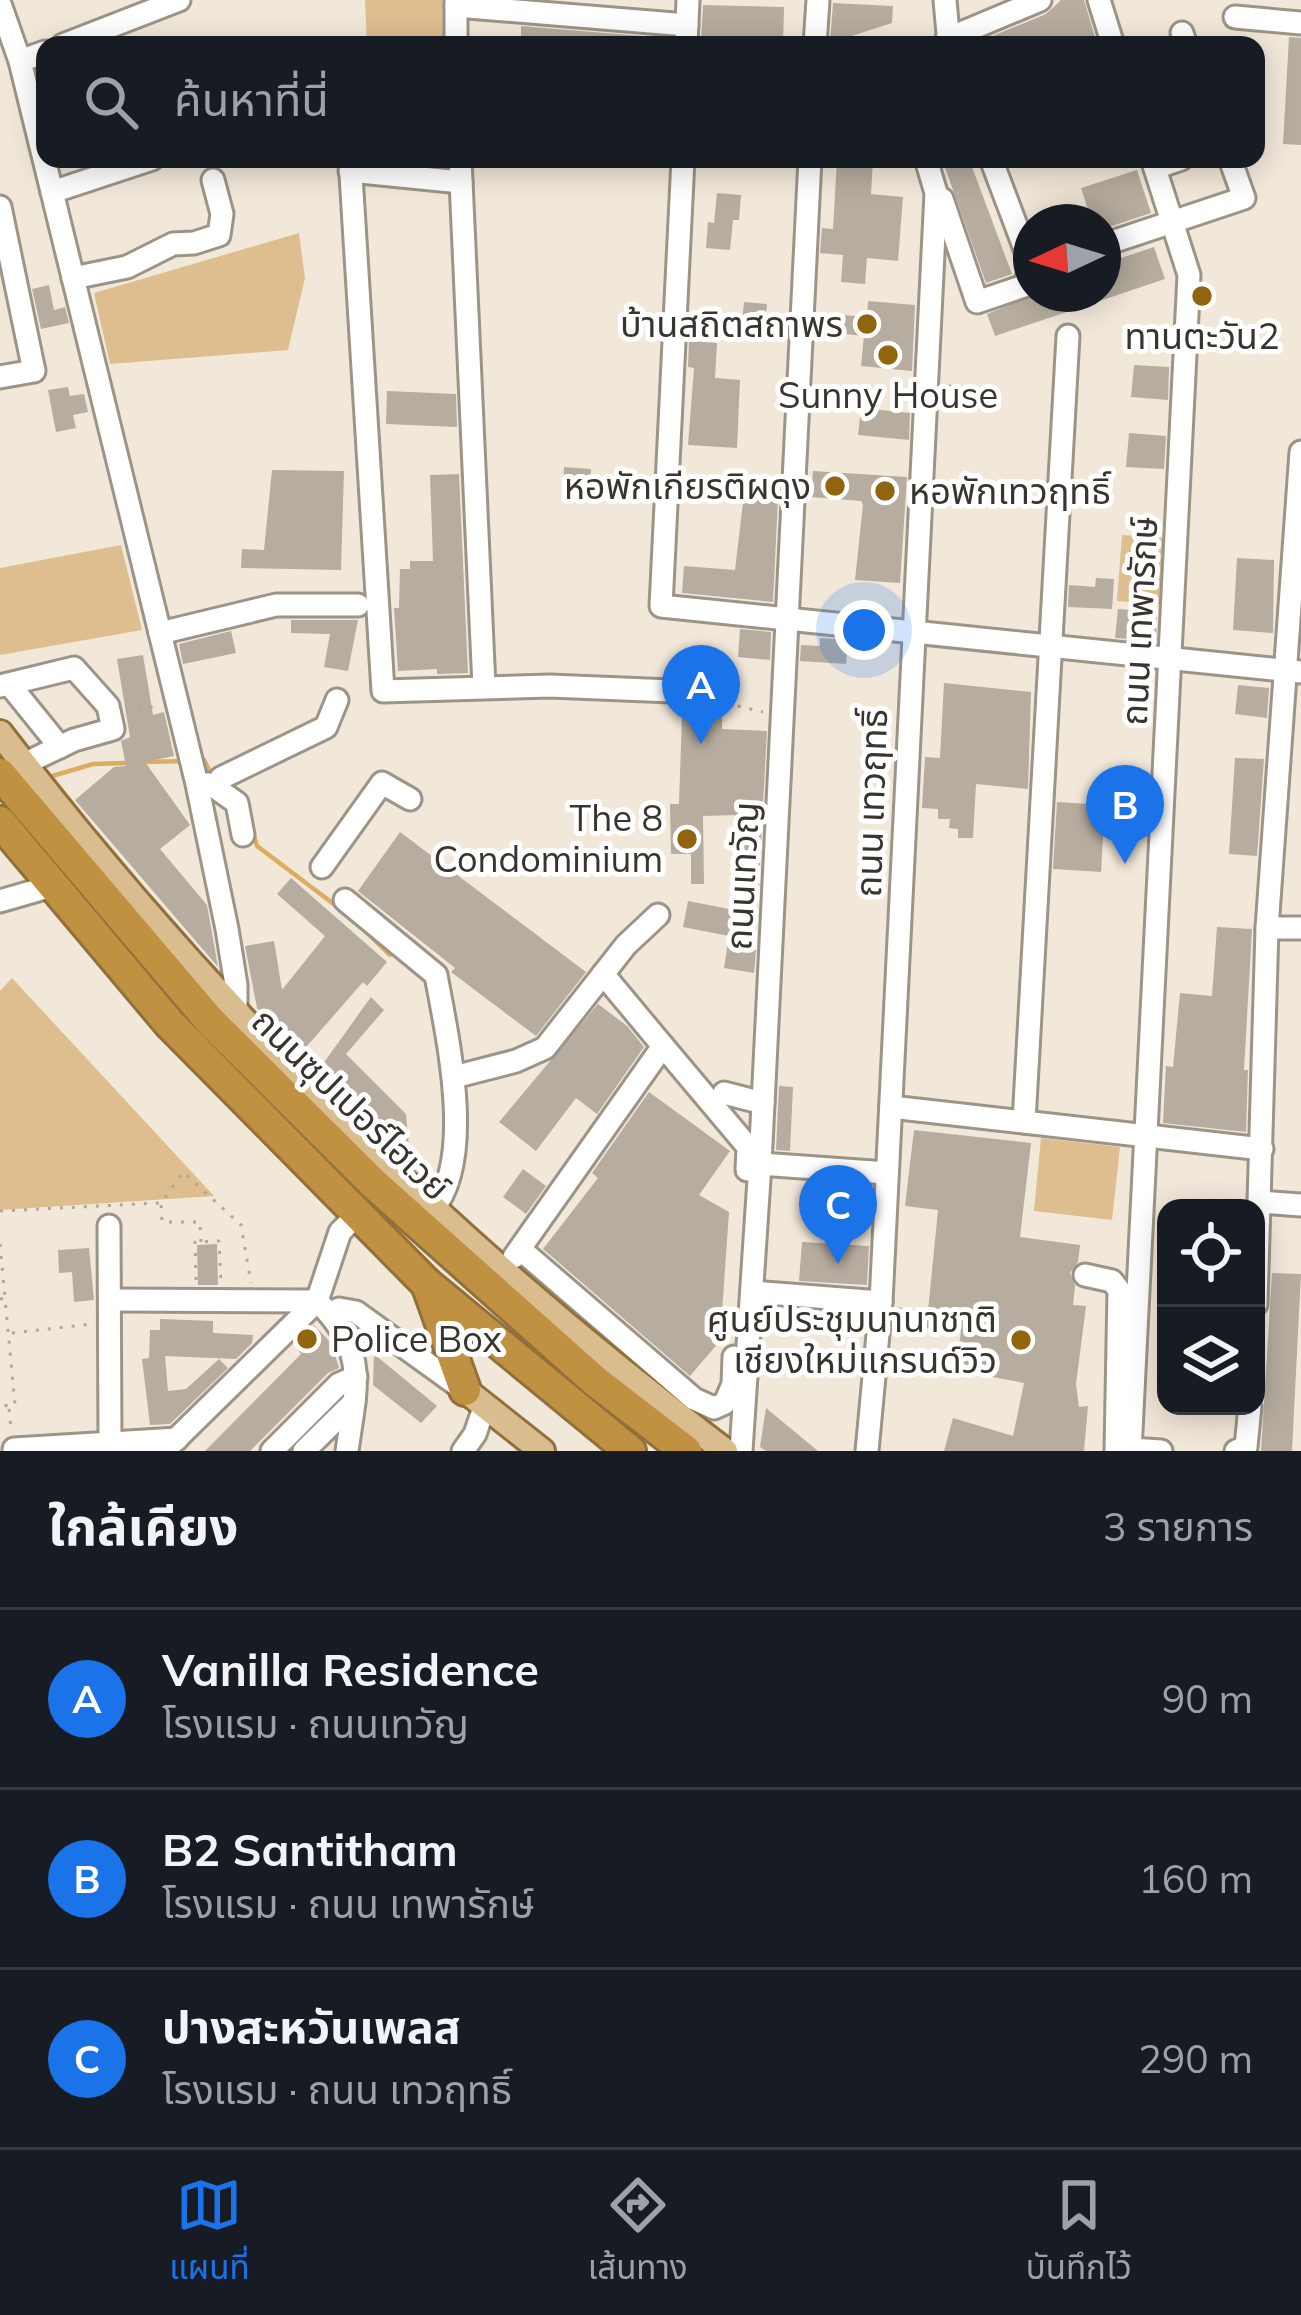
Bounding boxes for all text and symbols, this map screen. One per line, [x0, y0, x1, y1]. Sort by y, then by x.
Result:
search box [36, 36, 1265, 168]
icon: search [78, 69, 144, 135]
text: ค้นหาที่นี่ [174, 71, 329, 127]
north arrow [1013, 204, 1121, 312]
marker: ทานตะวัน2 [1189, 283, 1215, 309]
place label: บ้านสถิตสถาพร [620, 301, 843, 346]
marker: บ้านสถิตสถาพร [854, 311, 880, 337]
place label: ทานตะวัน2 [1124, 313, 1280, 358]
marker: Sunny House [875, 342, 901, 368]
place label: Sunny House [778, 372, 998, 417]
place label: หอพักเกียรติผดุง [564, 463, 811, 508]
place label: หอพักเทวฤทธิ์ [909, 468, 1111, 513]
marker: หอพักเกียรติผดุง [822, 473, 848, 499]
marker: หอพักเทวฤทธิ์ [872, 478, 898, 504]
street label: ถนน เทพารักษ์ [1111, 515, 1166, 727]
your location [834, 600, 894, 660]
pin: A [662, 645, 740, 744]
street label: ถนน เทวฤทธิ์ [845, 707, 896, 898]
pin: B [1086, 765, 1164, 864]
place label: The 8 Condominium [434, 795, 663, 881]
street label: ถนนเทวัญ [715, 800, 768, 951]
marker: The 8 Condominium [674, 826, 700, 852]
street label: ถนนซุปเปอร์ไฮเวย์ [243, 998, 460, 1210]
pin: C [799, 1165, 877, 1264]
map controls [1157, 1199, 1265, 1415]
button: locate [1157, 1199, 1265, 1307]
place label: ศูนย์ประชุมนานาชาติ เชียงใหม่แกรนด์วิว [707, 1296, 997, 1382]
button: layers [1157, 1307, 1265, 1415]
place label: Police Box [331, 1316, 502, 1361]
marker: Police Box [294, 1326, 320, 1352]
marker: ศูนย์ประชุมนานาชาติ เชียงใหม่แกรนด์วิว [1008, 1327, 1034, 1353]
text: ใกล้เคียง [48, 1494, 238, 1558]
text: 3 รายการ [1103, 1502, 1253, 1551]
text: Vanilla Residence [162, 1641, 539, 1697]
text: A [72, 1674, 102, 1723]
text: 90 m [1162, 1674, 1253, 1723]
text: โรงแรม · ถนนเทวัญ [162, 1699, 469, 1748]
text: B2 Santitham [162, 1821, 458, 1877]
text: B [74, 1854, 100, 1903]
text: 160 m [1138, 1854, 1253, 1903]
text: โรงแรม · ถนน เทพารักษ์ [162, 1879, 535, 1928]
text: ปางสะหวันเพลส [162, 1998, 461, 2054]
text: C [74, 2034, 100, 2083]
text: 290 m [1138, 2034, 1253, 2083]
text: โรงแรม · ถนน เทวฤทธิ์ [162, 2065, 512, 2114]
tab: แผนที่ [169, 2172, 250, 2294]
tab: เส้นทาง [588, 2172, 688, 2294]
tab: บันทึกไว้ [1026, 2172, 1132, 2294]

